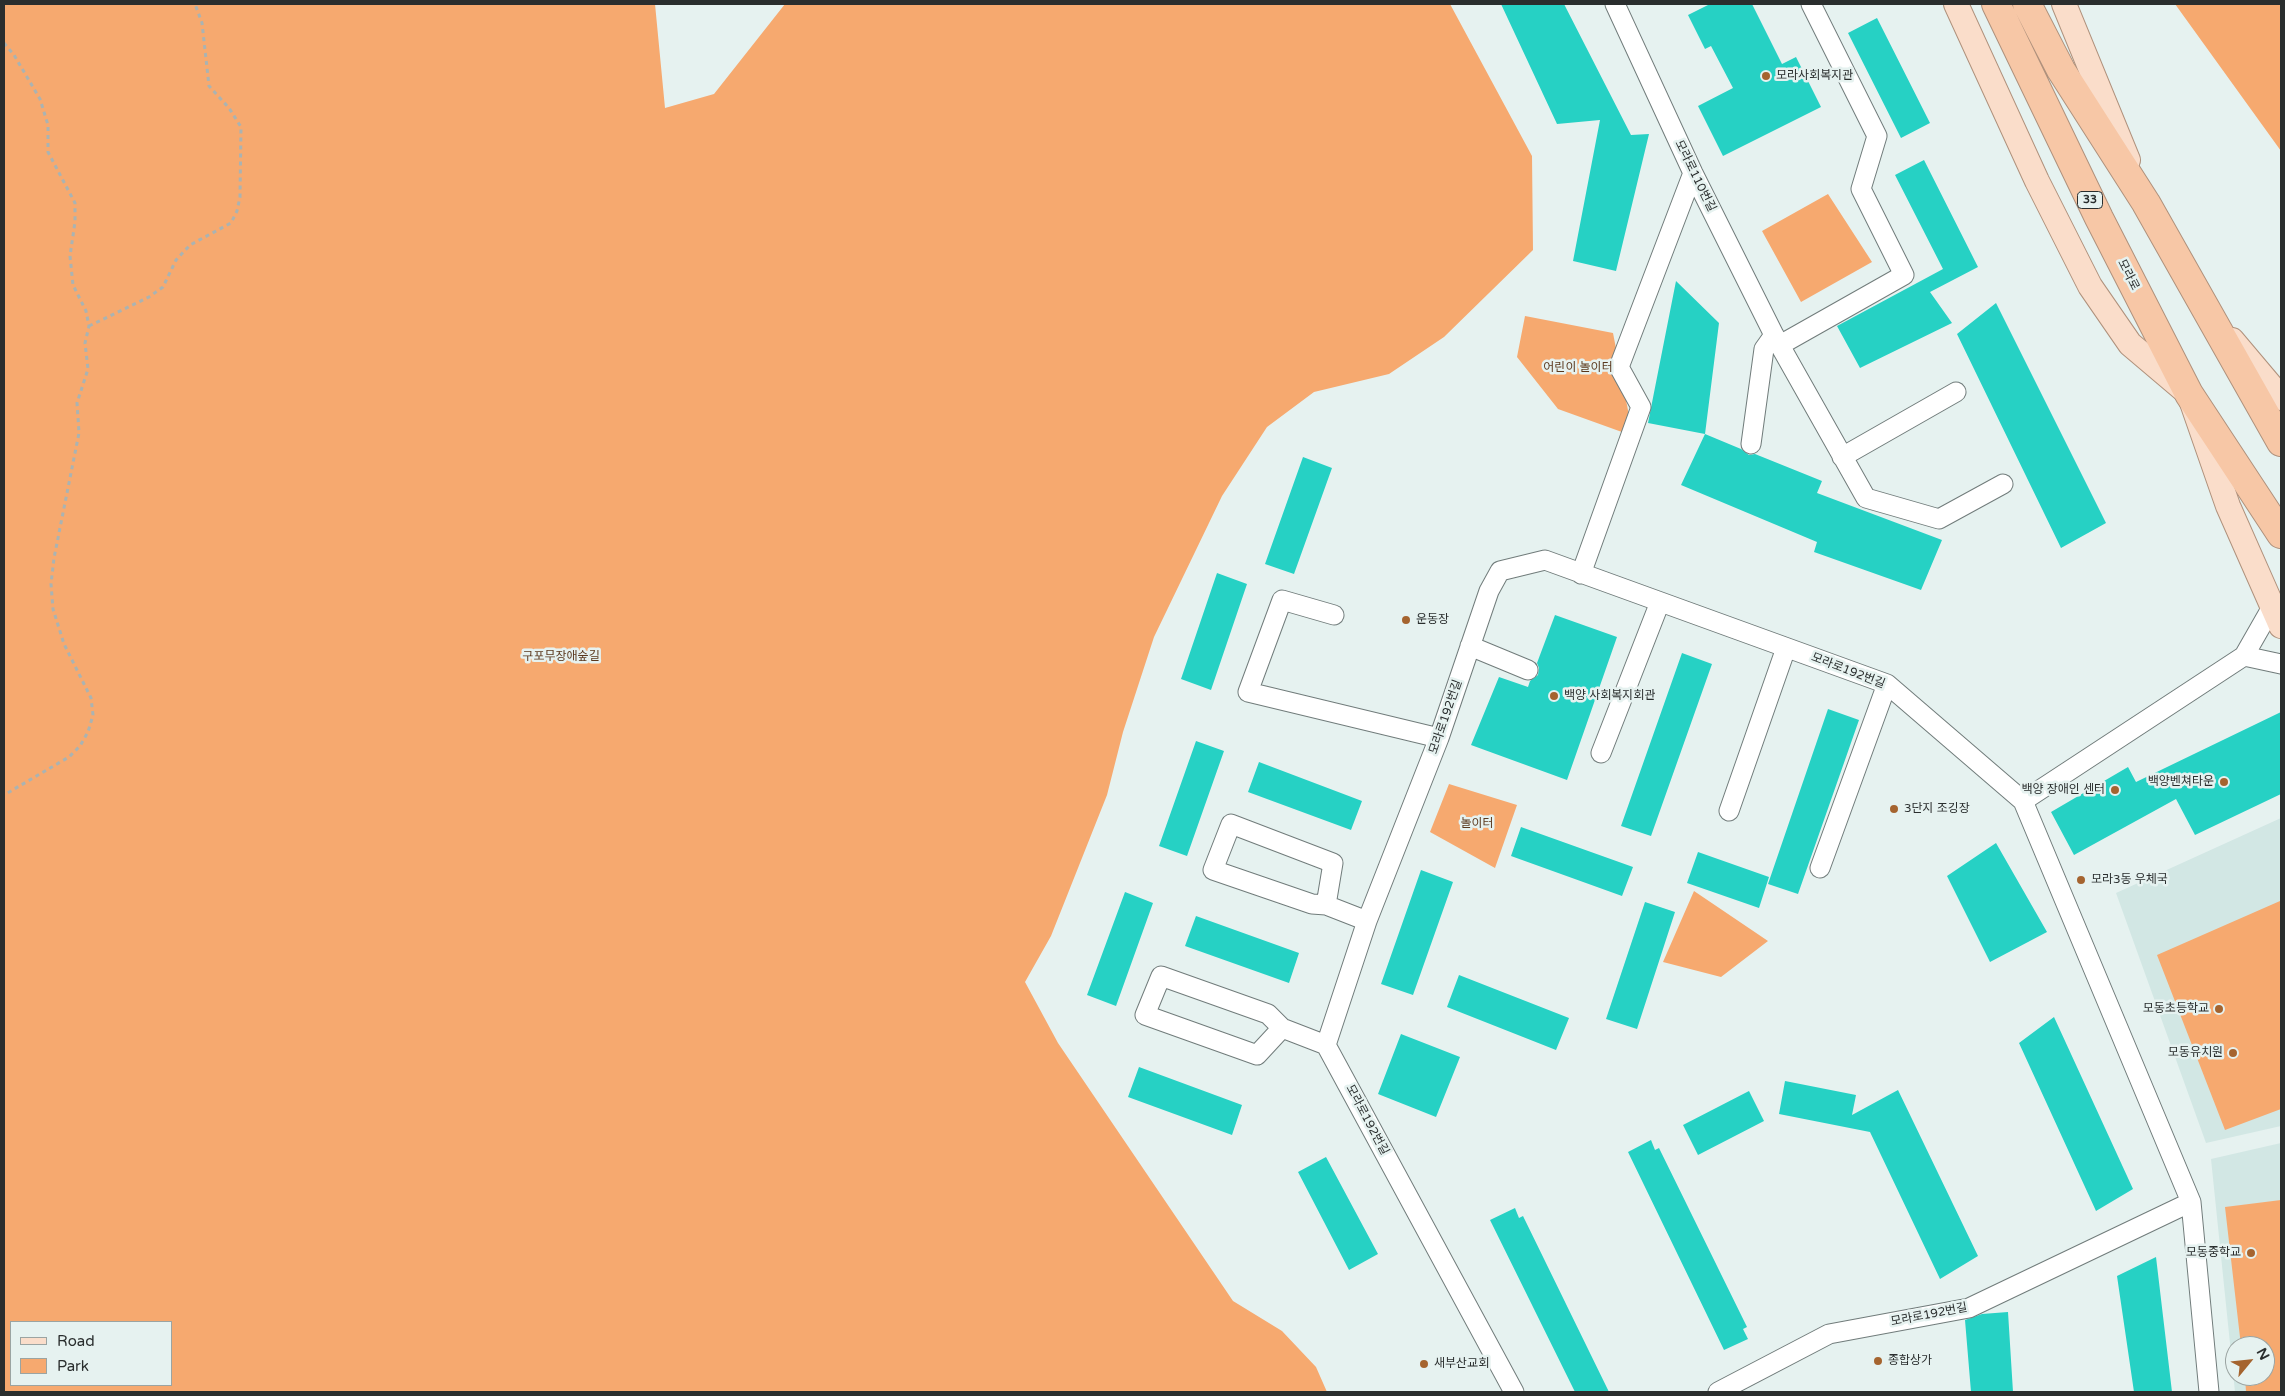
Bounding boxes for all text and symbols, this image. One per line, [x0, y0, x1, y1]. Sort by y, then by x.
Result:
place label: 모라사회복지관 [1776, 69, 1853, 83]
marker: 모라사회복지관 [1760, 70, 1772, 82]
street label: 모라로110번길 [1671, 138, 1719, 214]
road number: 33 [2078, 192, 2102, 208]
street label: 모라로 [2114, 257, 2142, 293]
park label: 어린이 놀이터 [1543, 361, 1613, 375]
place label: 운동장 [1416, 613, 1449, 627]
marker: 운동장 [1400, 614, 1412, 626]
park label: 구포무장애숲길 [522, 650, 600, 664]
street label: 모라로192번길 [1809, 650, 1887, 692]
street label: 모라로192번길 [1427, 678, 1465, 756]
place label: 백양 사회복지회관 [1564, 689, 1655, 703]
marker: 백양 사회복지회관 [1548, 690, 1560, 702]
place label: 백양벤쳐타운 [2148, 775, 2214, 789]
marker: 백양벤쳐타운 [2218, 776, 2230, 788]
place label: 백양 장애인 센터 [2021, 783, 2105, 797]
marker: 백양 장애인 센터 [2109, 784, 2121, 796]
place label: 3단지 조깅장 [1904, 802, 1970, 816]
marker: 3단지 조깅장 [1888, 803, 1900, 815]
park label: 놀이터 [1460, 817, 1494, 831]
place label: 모라3동 우체국 [2091, 873, 2168, 887]
marker: 모라3동 우체국 [2075, 874, 2087, 886]
place label: 모동초등학교 [2143, 1002, 2209, 1016]
marker: 모동초등학교 [2213, 1003, 2225, 1015]
place label: 모동유치원 [2168, 1046, 2223, 1060]
marker: 모동유치원 [2227, 1047, 2239, 1059]
street label: 모라로192번길 [1342, 1082, 1392, 1158]
place label: 모동중학교 [2186, 1246, 2241, 1260]
marker: 모동중학교 [2245, 1247, 2257, 1259]
street label: 모라로192번길 [1889, 1301, 1969, 1329]
legend [10, 1321, 172, 1386]
text: Road [57, 1332, 95, 1350]
north arrow [2225, 1336, 2275, 1386]
text: N [2253, 1345, 2273, 1363]
place label: 종합상가 [1888, 1354, 1932, 1368]
marker: 종합상가 [1872, 1355, 1884, 1367]
text: Park [57, 1357, 89, 1375]
place label: 새부산교회 [1434, 1357, 1489, 1371]
marker: 새부산교회 [1418, 1358, 1430, 1370]

